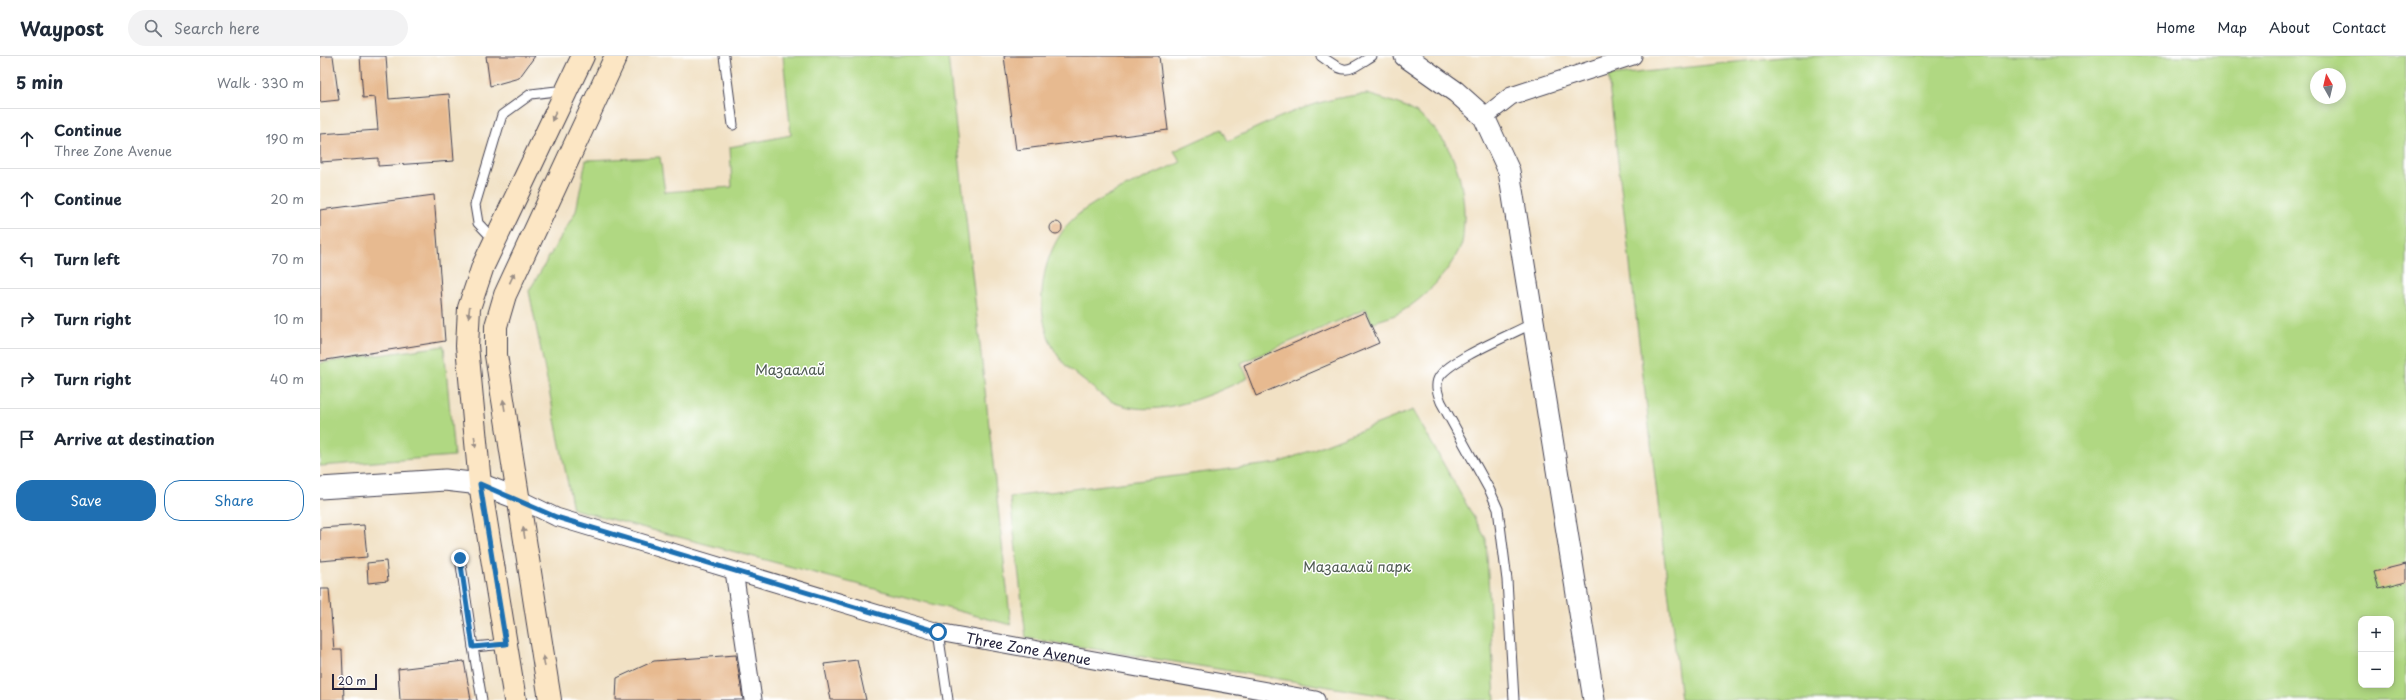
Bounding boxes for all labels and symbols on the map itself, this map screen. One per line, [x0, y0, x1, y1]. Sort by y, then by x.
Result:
north arrow [2310, 68, 2346, 104]
one-way arrow [551, 111, 557, 122]
one-way arrow [509, 272, 515, 284]
one-way arrow [466, 306, 472, 318]
park label: Мазаалай [755, 359, 825, 380]
one-way arrow [501, 398, 507, 411]
one-way arrow [472, 436, 479, 448]
one-way arrow [521, 527, 527, 539]
route end [451, 549, 469, 567]
park label: Мазаалай парк [1303, 556, 1412, 577]
route start [929, 623, 947, 641]
street label: Three Zone Avenue [964, 627, 1093, 670]
one-way arrow [541, 655, 547, 668]
scale bar [332, 672, 377, 691]

